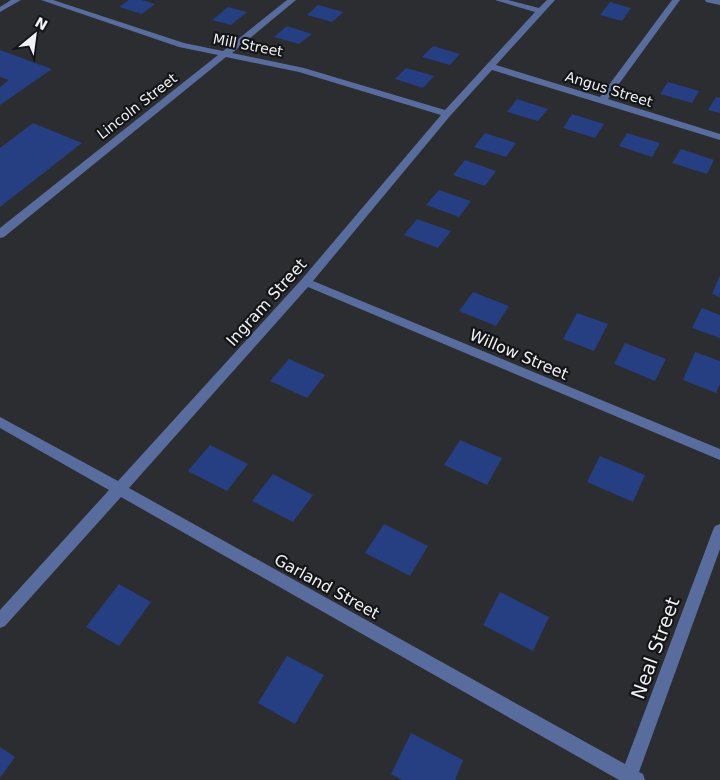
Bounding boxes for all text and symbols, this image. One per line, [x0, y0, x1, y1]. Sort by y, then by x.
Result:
north arrow [10, 10, 60, 60]
text: N [32, 14, 50, 33]
street label: Mill Street [212, 30, 285, 60]
street label: Angus Street [563, 68, 655, 110]
street label: Lincoln Street [94, 70, 180, 142]
street label: Ingram Street [222, 255, 310, 350]
street label: Willow Street [467, 325, 571, 384]
street label: Garland Street [271, 550, 383, 623]
street label: Neal Street [626, 594, 684, 702]

